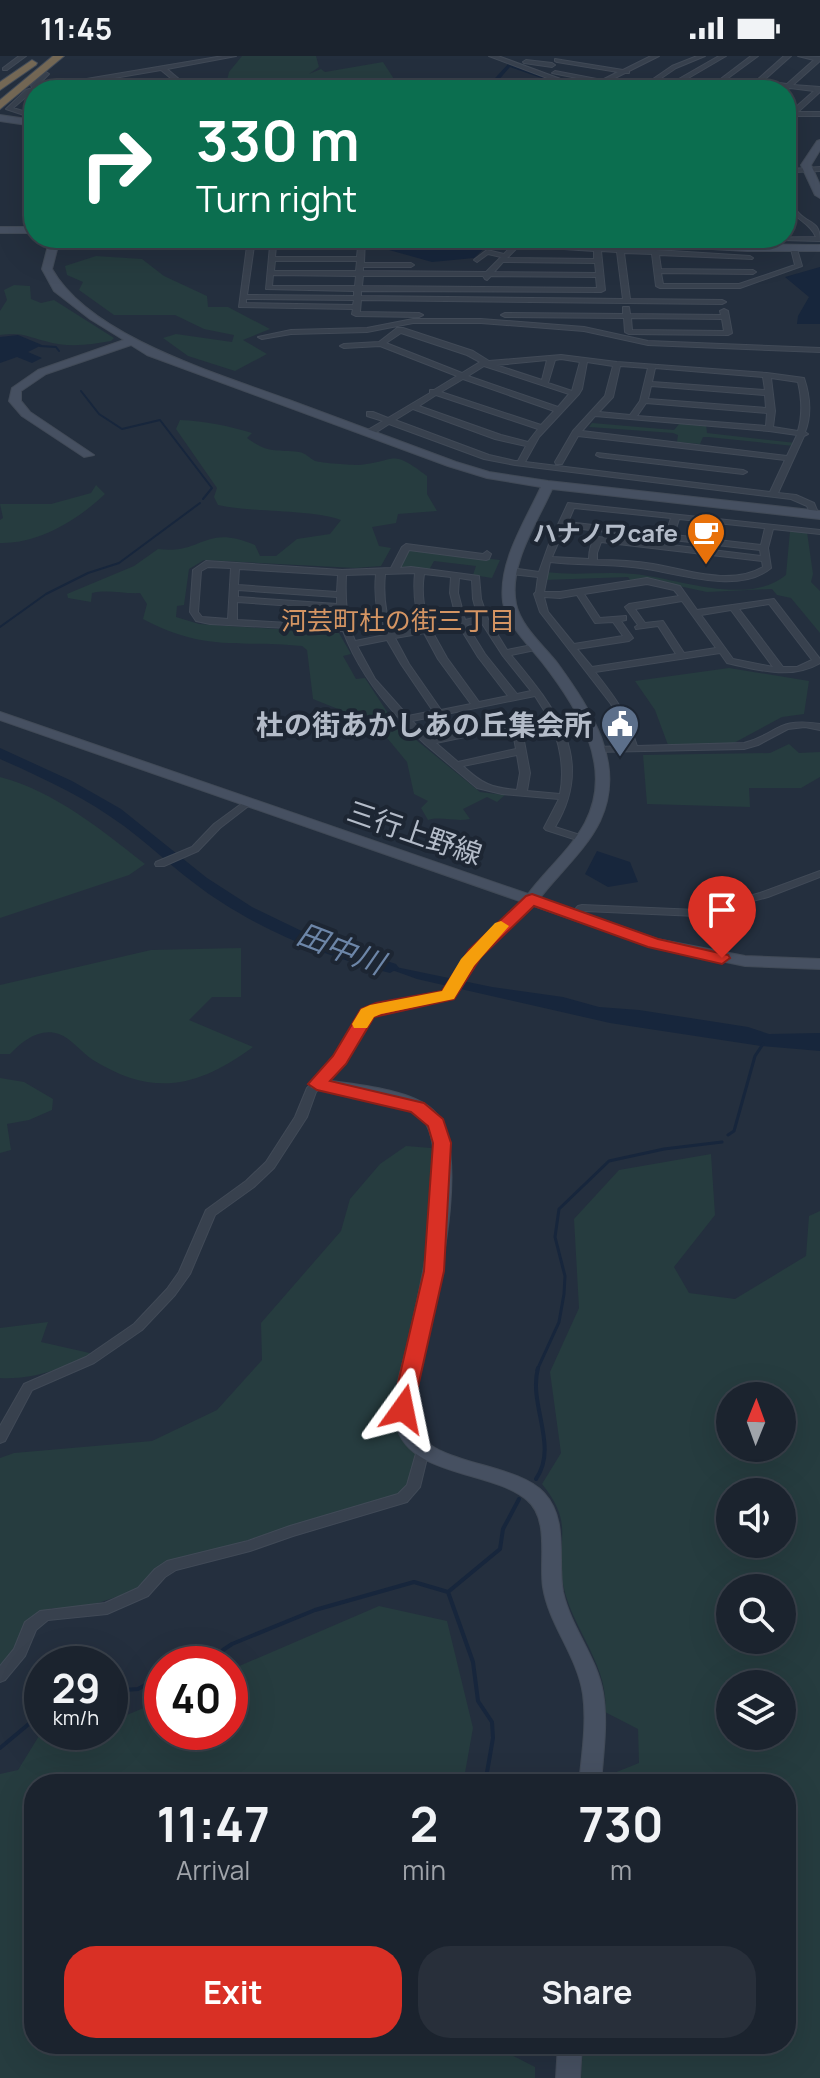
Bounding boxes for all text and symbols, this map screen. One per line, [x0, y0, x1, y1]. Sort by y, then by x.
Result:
text: 11:45 [40, 8, 112, 49]
text: 330 m [196, 101, 360, 178]
icon: right [64, 112, 168, 216]
text: Turn right [196, 174, 357, 223]
cafe icon: ハナノワcafe [685, 511, 727, 566]
place label: ハナノワcafe [533, 516, 678, 549]
district label: 河芸町杜の街三丁目 [281, 602, 515, 638]
public building icon: 杜の街あかしあの丘集会所 [599, 703, 641, 758]
place label: 杜の街あかしあの丘集会所 [256, 705, 592, 743]
street label: 三行上野線 [343, 791, 487, 873]
pin [688, 876, 756, 958]
icon: arrive [700, 888, 744, 932]
water label: 田中川 [292, 913, 393, 984]
position arrow [361, 1367, 445, 1451]
north arrow [716, 1382, 796, 1462]
map controls [716, 1382, 796, 1750]
button: sound [716, 1478, 796, 1558]
button: search [716, 1574, 796, 1654]
speed limit sign: 40 [144, 1646, 248, 1750]
text: 29 [52, 1660, 100, 1715]
button: layers [716, 1670, 796, 1750]
text: km/h [53, 1704, 99, 1731]
text: 11:47 [157, 1791, 270, 1856]
text: 2 [410, 1791, 438, 1856]
text: 730 [578, 1791, 664, 1856]
text: Arrival [176, 1852, 250, 1888]
text: min [402, 1852, 446, 1888]
text: m [610, 1852, 632, 1888]
button: Exit [64, 1946, 402, 2038]
button: Share [418, 1946, 756, 2038]

